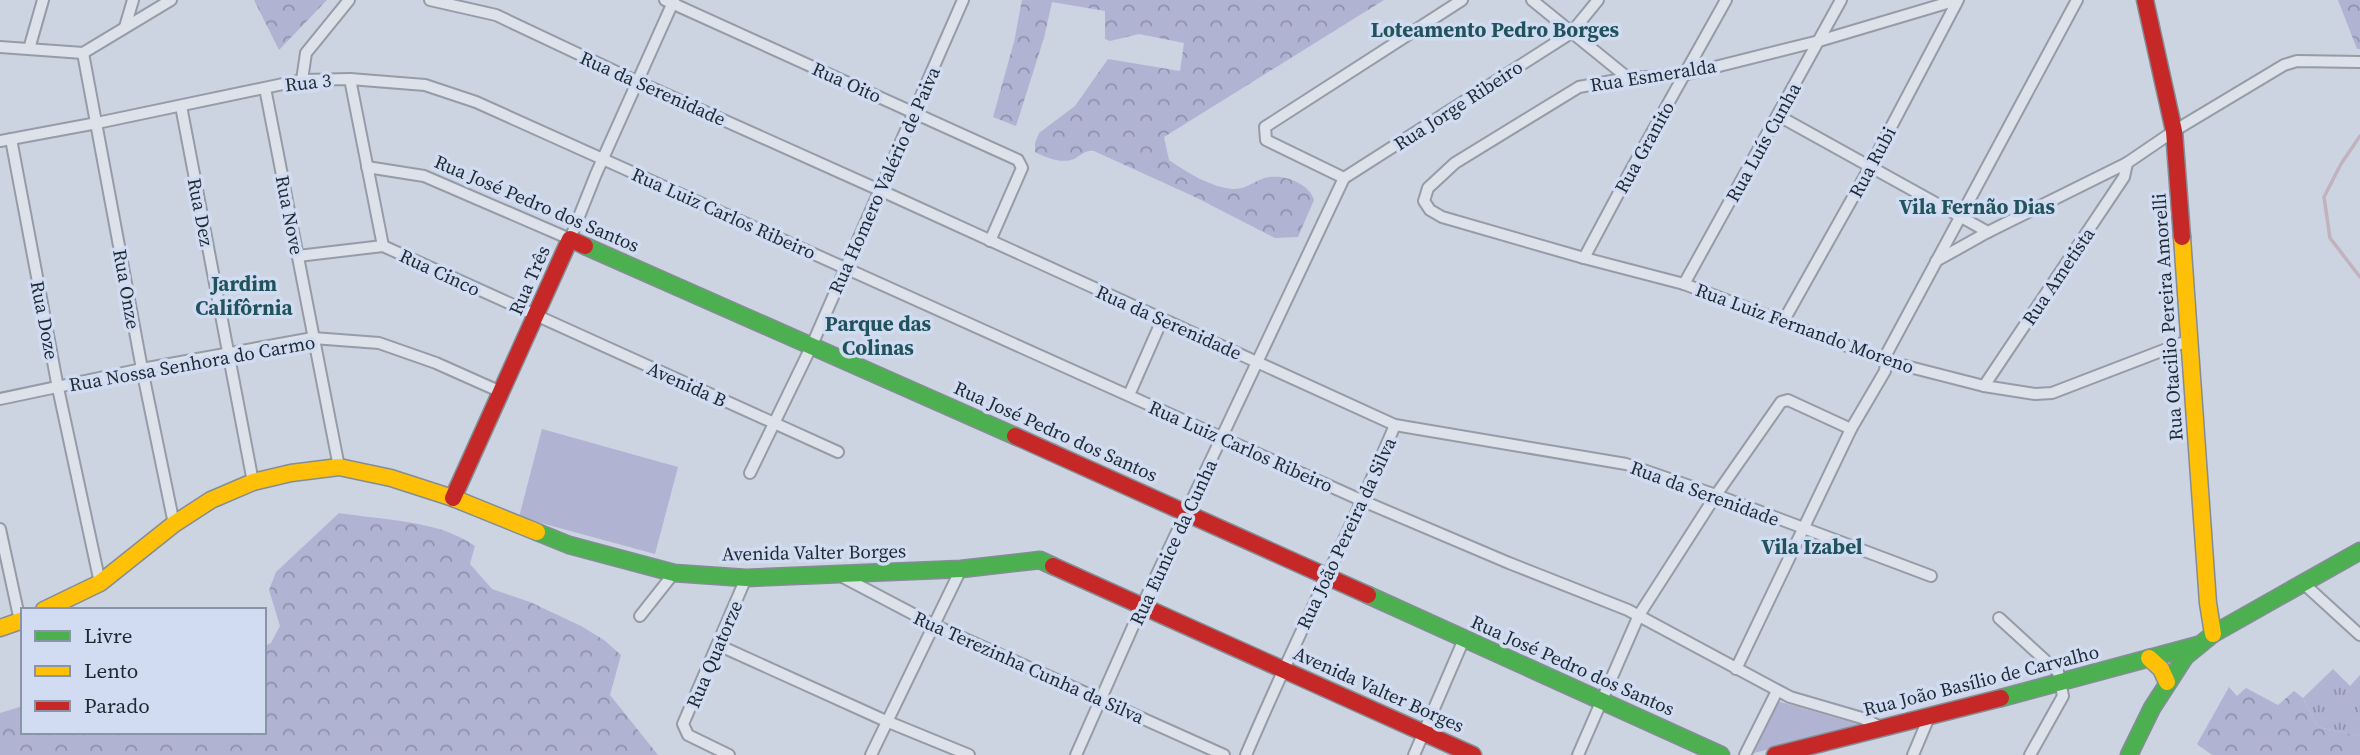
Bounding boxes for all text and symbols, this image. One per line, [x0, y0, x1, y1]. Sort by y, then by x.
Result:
district label: Loteamento Pedro Borges [1371, 15, 1620, 44]
street label: Rua da Serenidade [576, 44, 730, 132]
street label: Rua Esmeralda [1588, 52, 1718, 98]
street label: Rua Jorge Ribeiro [1389, 54, 1527, 156]
street label: Rua Oito [808, 55, 886, 109]
street label: Rua Homero Valério de Paiva [822, 62, 946, 298]
street label: Rua 3 [283, 67, 333, 97]
street label: Rua Luís Cunha [1719, 77, 1807, 207]
street label: Rua Granito [1608, 96, 1680, 198]
street label: Rua Rubi [1842, 122, 1902, 202]
street label: Rua José Pedro dos Santos [431, 148, 643, 258]
street label: Rua Luiz Carlos Ribeiro [628, 161, 820, 265]
street label: Rua Nove [270, 173, 310, 257]
street label: Rua Dez [182, 176, 220, 249]
district label: Vila Fernão Dias [1899, 192, 2056, 221]
street label: Rua Otacilio Pereira Amorelli [2145, 192, 2189, 442]
street label: Rua Ametista [2016, 222, 2100, 330]
street label: Rua Três [502, 241, 556, 319]
street label: Rua Cinco [395, 242, 485, 302]
street label: Rua Onze [107, 247, 147, 331]
district label: Jardim Califôrnia [195, 269, 294, 322]
street label: Rua Luiz Fernando Moreno [1692, 276, 1918, 380]
street label: Rua Doze [25, 278, 65, 362]
street label: Rua da Serenidade [1092, 278, 1246, 366]
district label: Parque das Colinas [825, 309, 932, 362]
street label: Rua Nossa Senhora do Carmo [67, 329, 317, 397]
street label: Avenida B [643, 355, 731, 413]
street label: Rua José Pedro dos Santos [950, 374, 1162, 488]
street label: Rua Luiz Carlos Ribeiro [1145, 394, 1337, 498]
street label: Rua João Pereira da Silva [1290, 432, 1402, 633]
street label: Rua Eunice da Cunha [1123, 454, 1223, 629]
street label: Rua da Serenidade [1627, 454, 1783, 532]
district label: Vila Izabel [1761, 532, 1863, 561]
street label: Avenida Valter Borges [722, 537, 906, 567]
street label: Rua Quatorze [680, 596, 748, 712]
street label: Rua Terezinha Cunha da Silva [909, 604, 1149, 730]
legend [21, 608, 266, 734]
street label: Rua José Pedro dos Santos [1467, 608, 1679, 722]
text: Livre [84, 621, 132, 650]
street label: Rua João Basílio de Carvalho [1861, 638, 2101, 722]
street label: Avenida Valter Borges [1289, 640, 1469, 738]
text: Lento [84, 656, 138, 685]
text: Parado [84, 691, 150, 720]

